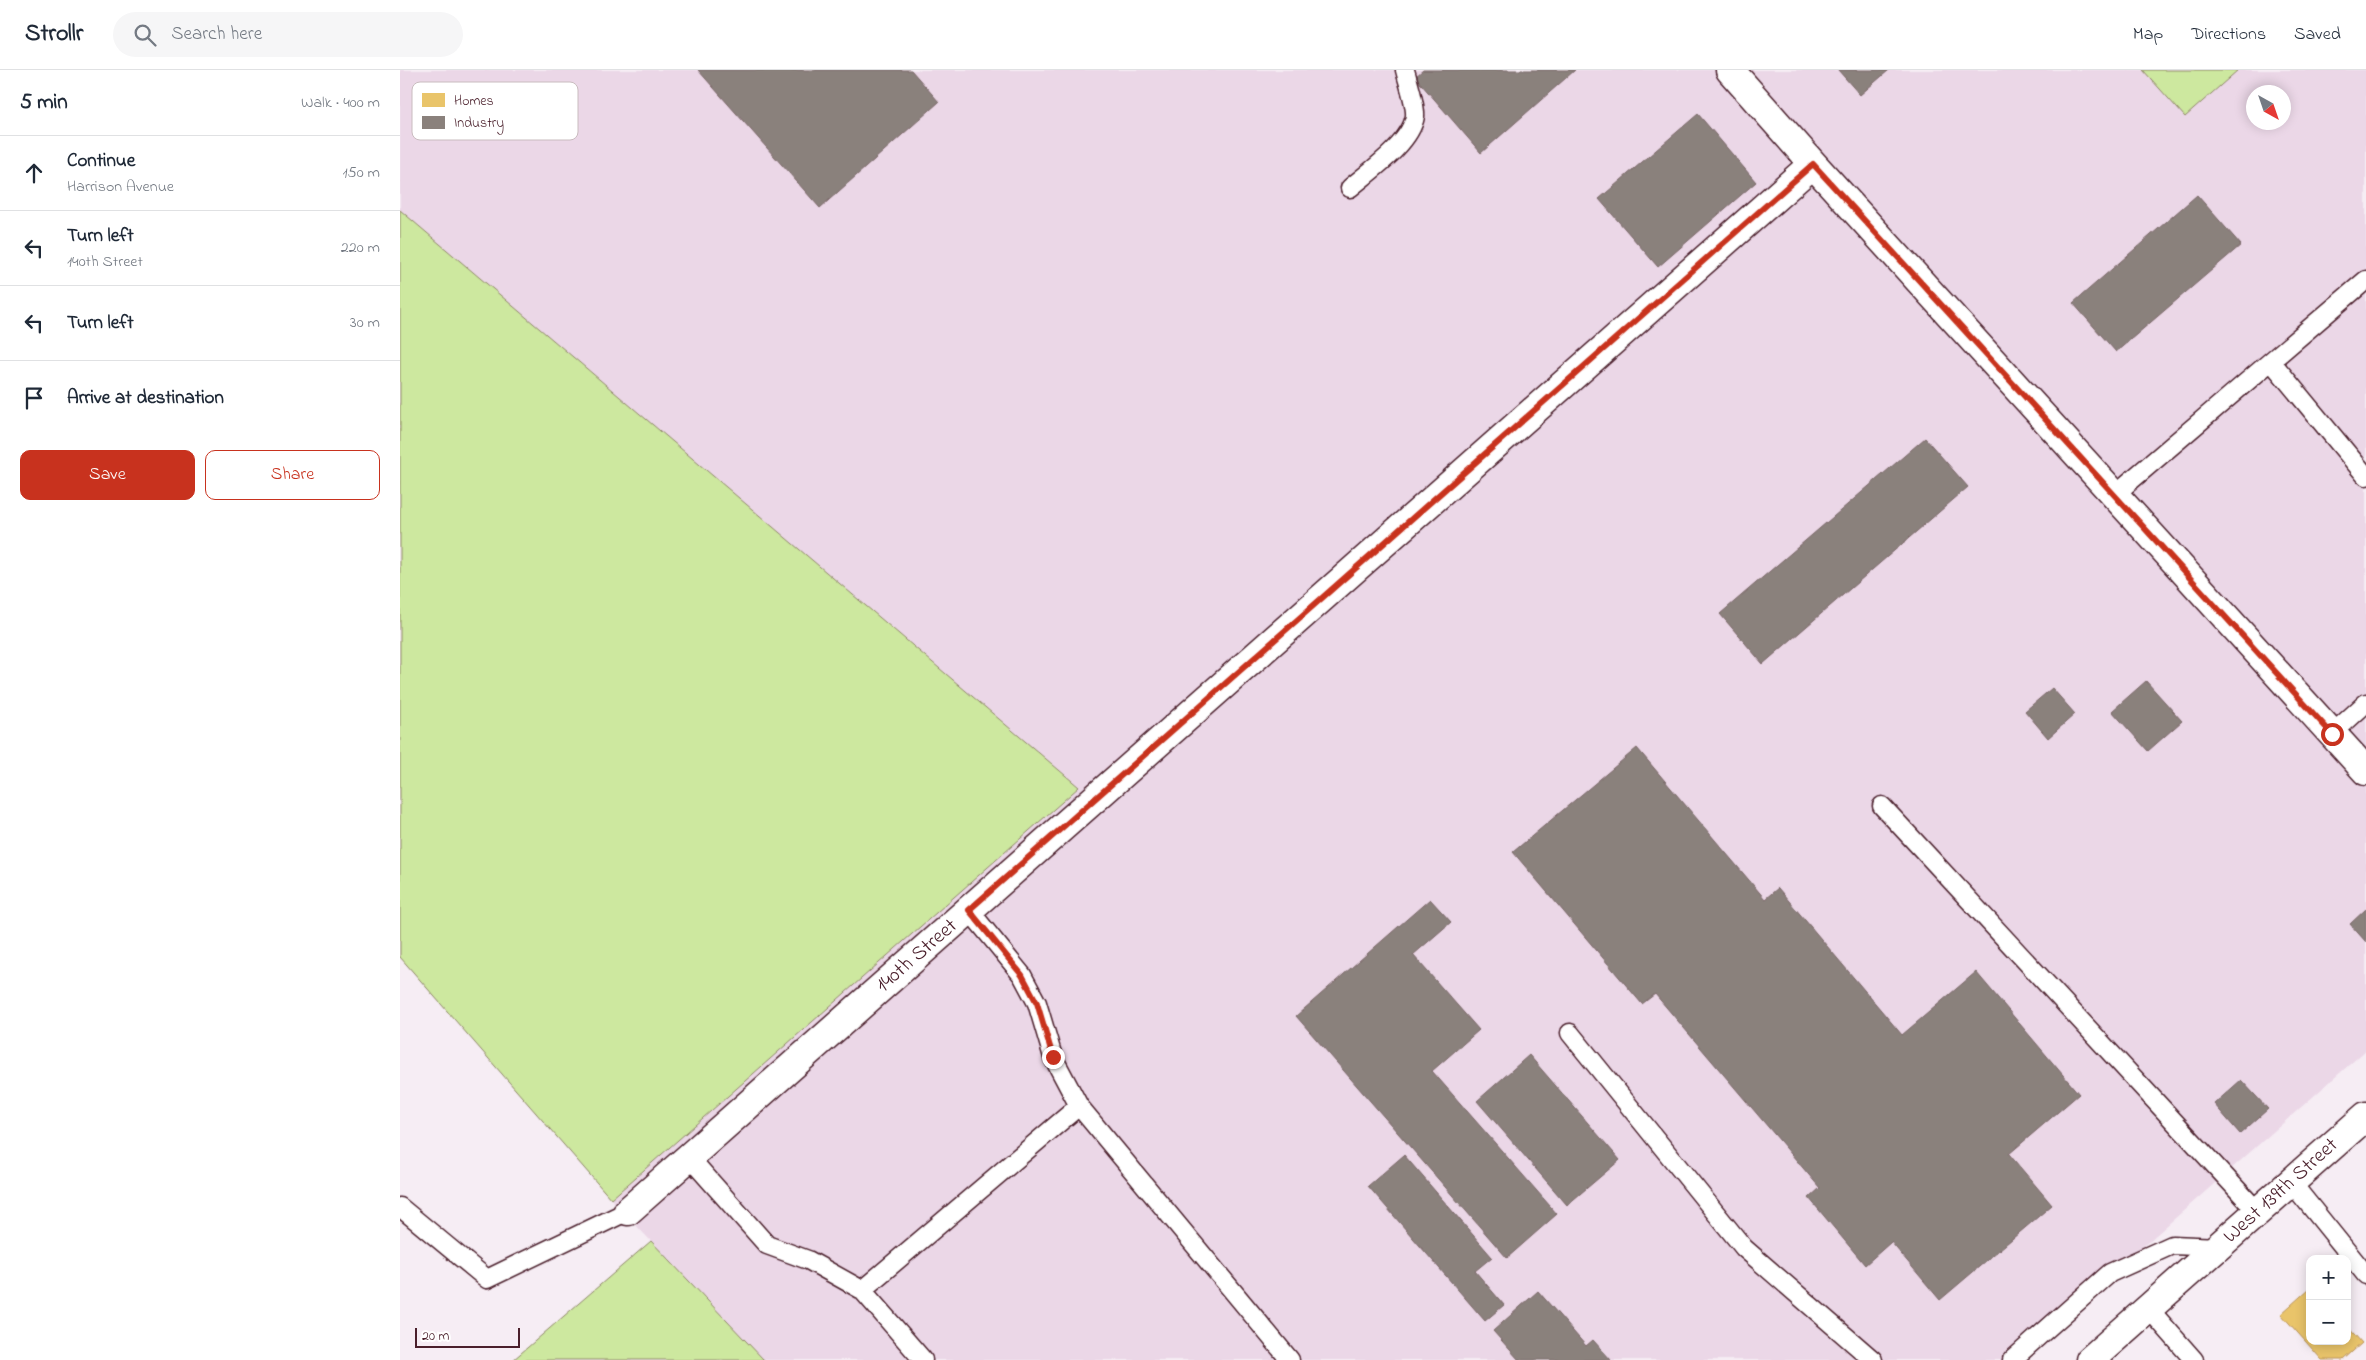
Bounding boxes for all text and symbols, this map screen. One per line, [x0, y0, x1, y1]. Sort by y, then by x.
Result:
search box [113, 12, 463, 57]
text: Strollr [25, 17, 83, 52]
icon: search [131, 21, 159, 49]
text: Search here [171, 21, 262, 48]
text: Map [2133, 22, 2163, 48]
text: Directions [2191, 22, 2266, 48]
text: Saved [2294, 22, 2341, 48]
legend [412, 82, 578, 140]
north arrow [2246, 85, 2291, 130]
text: 5 min [20, 88, 68, 118]
text: Walk · 400 m [301, 91, 380, 115]
text: Homes [454, 91, 494, 112]
text: Industry [454, 113, 504, 135]
text: Continue [67, 148, 135, 175]
icon: ahead [20, 159, 48, 187]
text: 150 m [342, 161, 380, 185]
text: Harrison Avenue [67, 175, 174, 199]
text: Turn left [67, 223, 134, 250]
icon: left [20, 234, 48, 262]
text: 220 m [341, 236, 380, 260]
text: 140th Street [67, 250, 143, 274]
icon: left [20, 309, 48, 337]
text: Turn left [67, 310, 134, 337]
text: 30 m [350, 311, 380, 335]
icon: arrive [20, 384, 48, 412]
text: Arrive at destination [67, 385, 224, 412]
button: Save [20, 450, 195, 500]
button: Share [205, 450, 380, 500]
route start [2321, 723, 2344, 746]
street label: 140th Street [870, 912, 964, 1000]
route end [1042, 1046, 1065, 1069]
street label: West 139th Street [2217, 1131, 2345, 1251]
map controls [2306, 1255, 2351, 1345]
button: + [2306, 1255, 2351, 1300]
button: − [2306, 1300, 2351, 1345]
scale bar [415, 1325, 520, 1348]
text: 20 m [422, 1326, 449, 1347]

